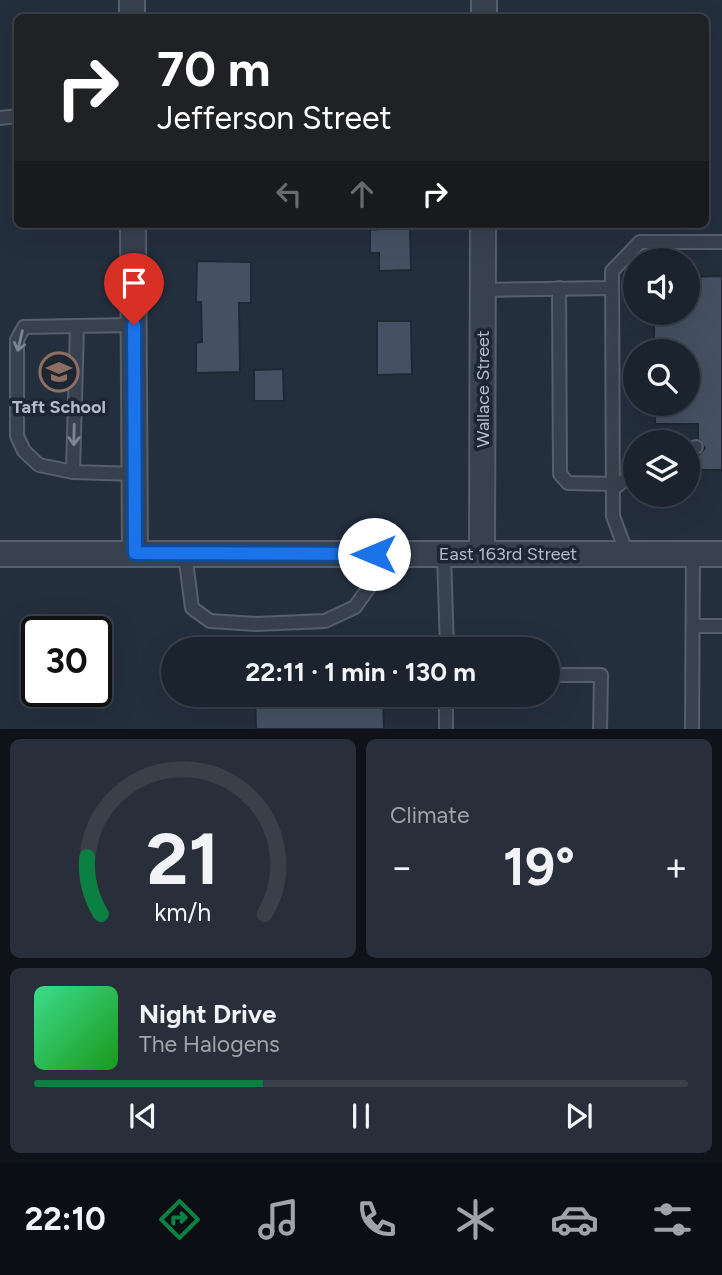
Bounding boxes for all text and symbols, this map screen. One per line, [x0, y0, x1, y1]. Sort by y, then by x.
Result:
text: 70 m [157, 39, 270, 98]
icon: right [42, 42, 133, 133]
text: Jefferson Street [157, 99, 392, 137]
icon: left [270, 175, 308, 213]
icon: ahead [343, 175, 381, 213]
icon: right [416, 175, 454, 213]
map controls [623, 248, 700, 507]
button: sound [623, 248, 700, 325]
pin [104, 253, 164, 325]
icon: arrive [115, 264, 153, 302]
one-way arrow [12, 330, 25, 352]
street label: Wallace Street [472, 330, 494, 448]
button: search [623, 339, 700, 416]
school or university icon: Taft School [38, 351, 80, 393]
place label: Taft School [12, 396, 106, 418]
one-way arrow [67, 424, 81, 447]
button: layers [623, 430, 700, 507]
position arrow [337, 517, 411, 591]
street label: East 163rd Street [439, 543, 577, 565]
speed limit sign: 30 [21, 616, 112, 707]
text: 22:11 · 1 min · 130 m [245, 656, 476, 688]
text: Climate [390, 801, 469, 829]
text: 21 [147, 816, 219, 903]
text: 19° [503, 836, 575, 898]
text: − [390, 844, 414, 890]
text: + [664, 844, 688, 890]
text: km/h [154, 897, 212, 927]
text: Night Drive [139, 998, 276, 1030]
text: The Halogens [139, 1030, 280, 1058]
icon: previous [124, 1097, 162, 1135]
icon: pause [342, 1097, 380, 1135]
icon: next [560, 1097, 598, 1135]
icon: directions [155, 1195, 204, 1244]
icon: music [254, 1195, 303, 1244]
icon: phone [352, 1195, 401, 1244]
icon: climate [451, 1195, 500, 1244]
icon: car [550, 1195, 599, 1244]
icon: filters [648, 1195, 697, 1244]
text: 22:10 [25, 1200, 106, 1238]

